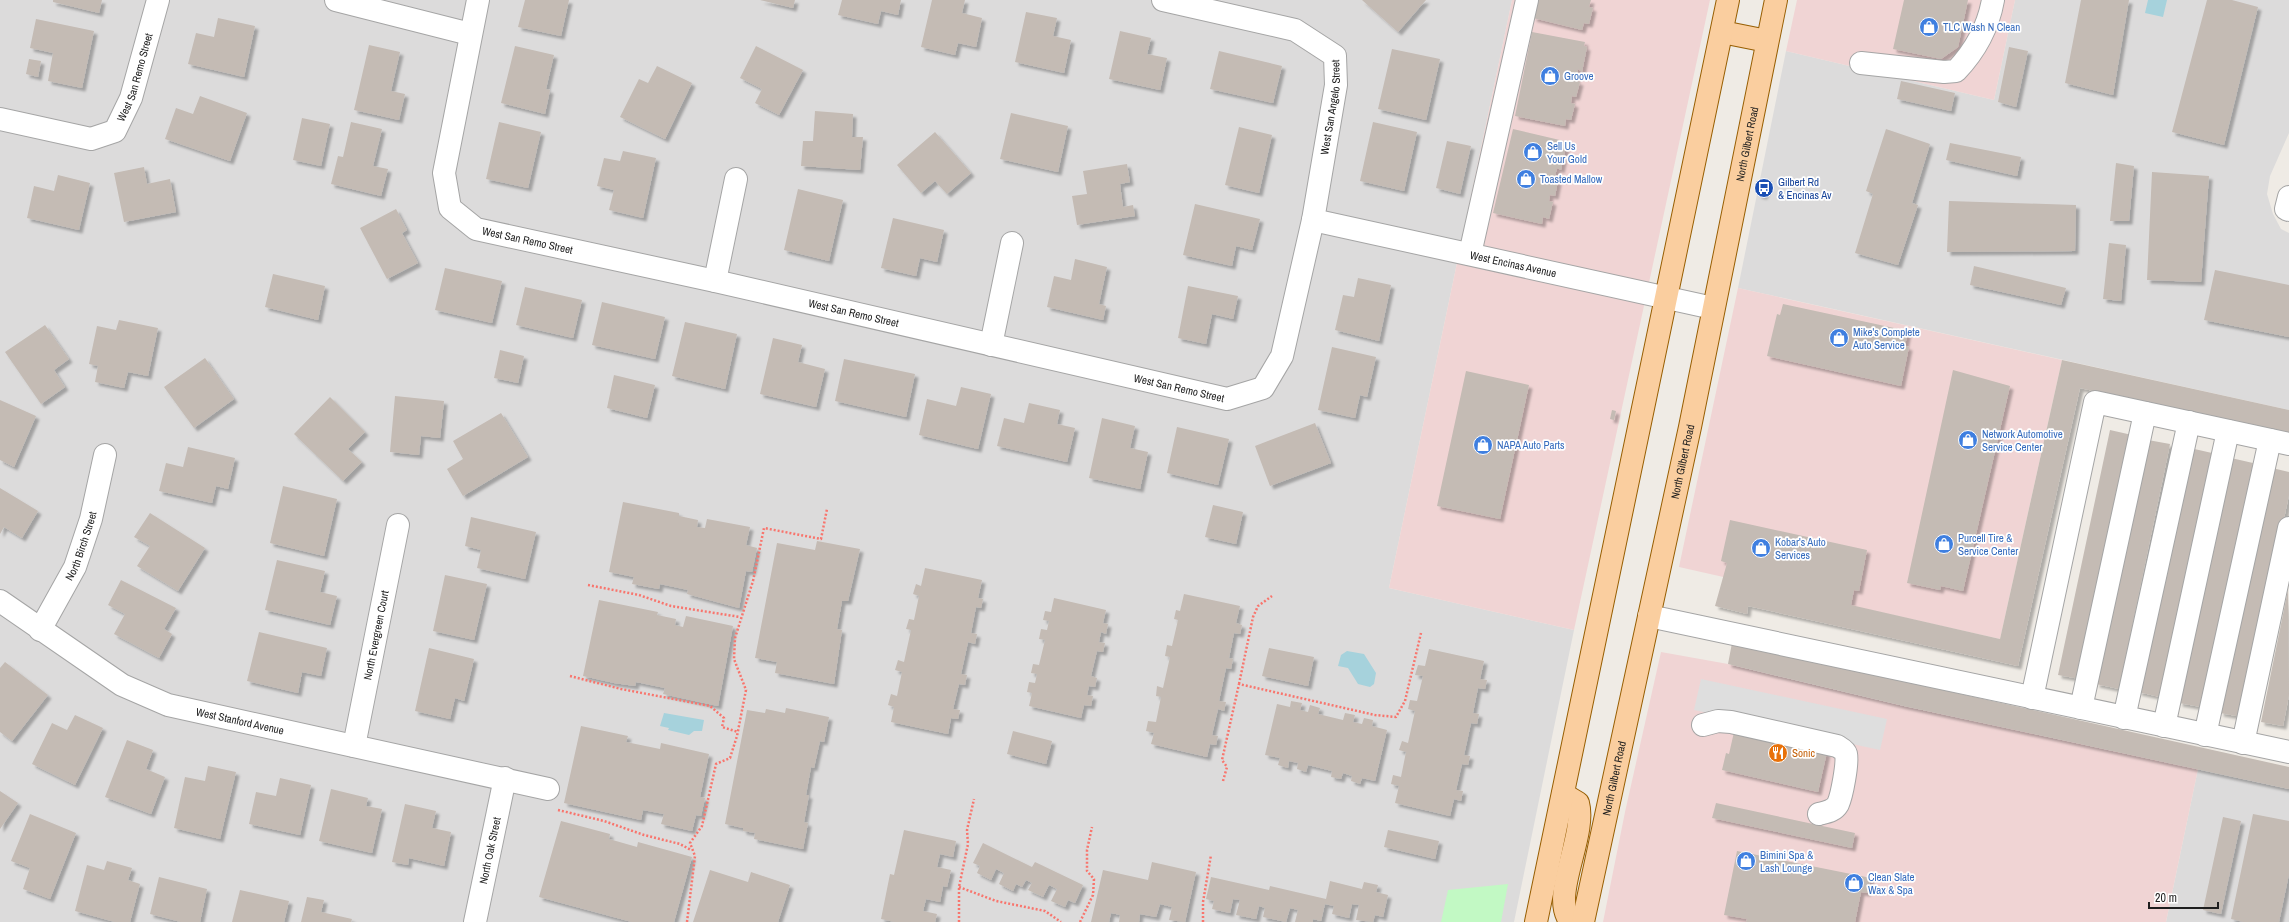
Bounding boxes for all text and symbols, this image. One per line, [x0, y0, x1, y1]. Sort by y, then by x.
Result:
shop icon: TLC Wash N Clean [1918, 16, 1940, 38]
place label: TLC Wash N Clean [1943, 20, 2020, 34]
street label: West San Remo Street [114, 31, 156, 124]
street label: West San Angelo Street [1317, 59, 1343, 156]
shop icon: Groove [1539, 65, 1561, 87]
place label: Groove [1564, 69, 1594, 83]
street label: North Gilbert Road [1733, 106, 1761, 183]
place label: Sell Us Your Gold [1547, 139, 1587, 166]
shop icon: Sell Us Your Gold [1522, 141, 1544, 163]
shop icon: Toasted Mallow [1515, 168, 1537, 190]
place label: Toasted Mallow [1540, 172, 1603, 186]
place label: Gilbert Rd & Encinas Av [1778, 175, 1832, 202]
bus stop icon: Gilbert Rd & Encinas Av [1753, 177, 1775, 199]
street label: West San Remo Street [481, 224, 575, 257]
street label: West Encinas Avenue [1469, 248, 1558, 280]
street label: West San Remo Street [807, 296, 901, 330]
place label: Mike's Complete Auto Service [1852, 325, 1920, 352]
shop icon: Mike's Complete Auto Service [1828, 327, 1850, 349]
street label: West San Remo Street [1132, 371, 1226, 405]
street label: North Gilbert Road [1668, 423, 1697, 500]
place label: Network Automotive Service Center [1982, 427, 2063, 454]
shop icon: Network Automotive Service Center [1957, 429, 1979, 451]
shop icon: NAPA Auto Parts [1472, 434, 1494, 456]
place label: NAPA Auto Parts [1497, 438, 1565, 452]
street label: North Birch Street [62, 510, 100, 583]
place label: Purcell Tire & Service Center [1958, 531, 2018, 558]
shop icon: Purcell Tire & Service Center [1933, 533, 1955, 555]
place label: Kobar's Auto Services [1775, 535, 1826, 562]
shop icon: Kobar's Auto Services [1750, 537, 1772, 559]
street label: North Evergreen Court [360, 589, 392, 681]
street label: West Stanford Avenue [195, 704, 285, 737]
street label: North Gilbert Road [1599, 740, 1629, 817]
restaurant icon: Sonic [1767, 742, 1789, 764]
place label: Sonic [1792, 746, 1816, 760]
street label: North Oak Street [476, 815, 504, 885]
place label: Bimini Spa & Lash Lounge [1760, 848, 1813, 875]
shop icon: Bimini Spa & Lash Lounge [1735, 850, 1757, 872]
place label: Clean Slate Wax & Spa [1868, 870, 1915, 897]
shop icon: Clean Slate Wax & Spa [1843, 872, 1865, 894]
scale bar [2149, 884, 2218, 910]
text: 20 m [2155, 890, 2177, 906]

